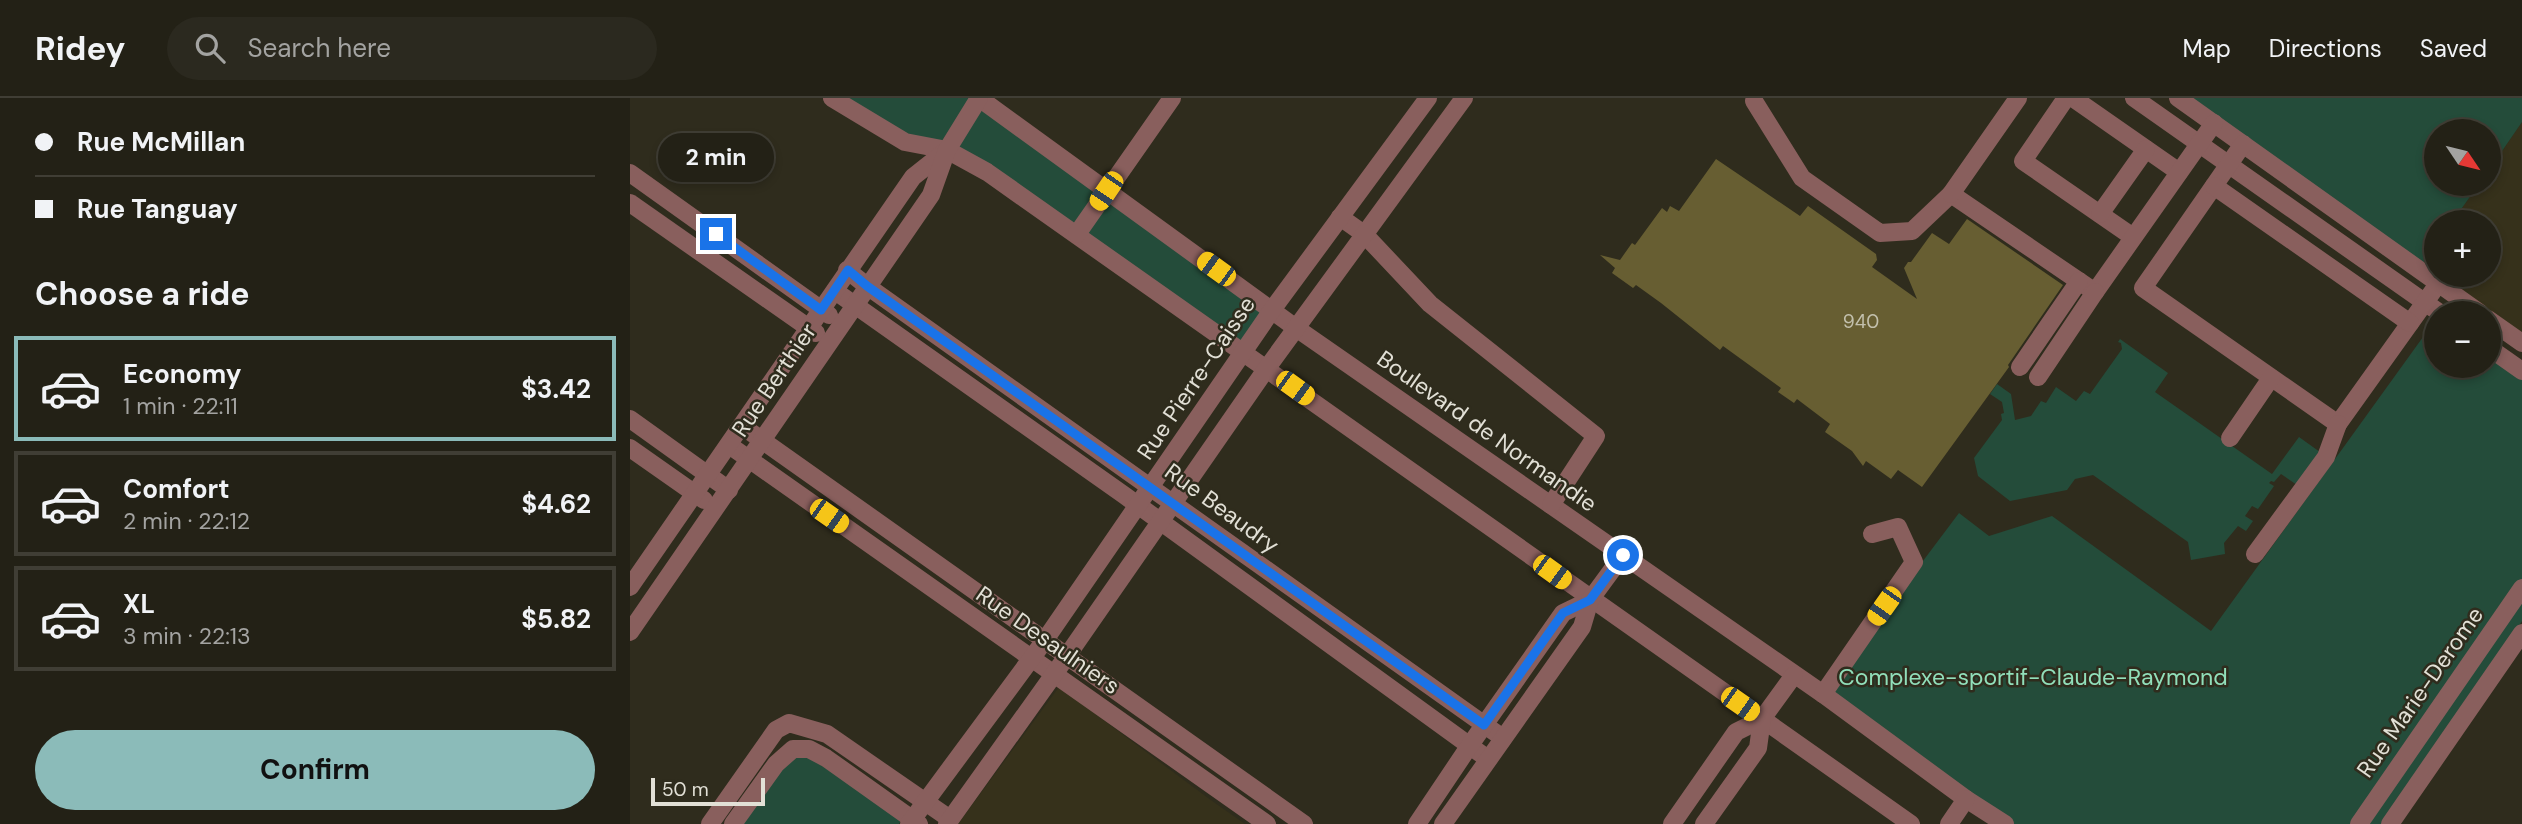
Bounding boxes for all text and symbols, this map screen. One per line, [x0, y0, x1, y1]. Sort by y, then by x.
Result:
search box [167, 17, 657, 80]
text: Ridey [35, 27, 125, 70]
icon: search [191, 29, 229, 67]
text: Search here [247, 31, 391, 65]
text: Map [2183, 33, 2231, 64]
text: Directions [2269, 33, 2382, 64]
text: Saved [2420, 33, 2487, 64]
north arrow [2424, 119, 2501, 196]
map controls [2424, 119, 2501, 378]
text: Rue McMillan [77, 125, 245, 159]
callout: 2 min [658, 132, 774, 181]
text: 2 min [686, 142, 746, 172]
car [1086, 168, 1127, 214]
text: Rue Tanguay [77, 192, 238, 226]
button: + [2424, 210, 2501, 287]
route end [700, 218, 732, 250]
car [1193, 248, 1240, 290]
text: Choose a ride [35, 273, 250, 315]
street label: Rue Pierre-Caisse [1130, 291, 1262, 465]
button: − [2424, 301, 2501, 378]
house number: 940 [1843, 309, 1879, 334]
street label: Rue Berthier [725, 317, 823, 443]
street label: Boulevard de Normandie [1371, 344, 1603, 518]
icon: car [39, 357, 102, 420]
text: Economy [123, 357, 241, 391]
car [1272, 367, 1319, 409]
text: $3.42 [521, 372, 591, 406]
text: 1 min · 22:11 [123, 391, 238, 421]
street label: Rue Beaudry [1159, 456, 1285, 560]
icon: car [39, 472, 102, 535]
text: Comfort [123, 472, 229, 506]
text: $4.62 [521, 487, 591, 521]
car [806, 495, 853, 537]
text: 2 min · 22:12 [123, 506, 250, 536]
route start [1607, 539, 1639, 571]
car [1529, 551, 1576, 593]
street label: Rue Desaulniers [970, 579, 1126, 701]
car [1864, 583, 1905, 629]
icon: car [39, 587, 102, 650]
text: XL [123, 587, 155, 621]
street label: Rue Marie-Derome [2350, 601, 2490, 783]
text: $5.82 [521, 602, 591, 636]
text: 3 min · 22:13 [123, 621, 251, 651]
park label: Complexe-sportif-Claude-Raymond [1838, 662, 2228, 692]
car [1717, 683, 1764, 725]
button: Confirm [35, 730, 595, 810]
scale bar [651, 775, 765, 807]
text: 50 m [662, 777, 709, 802]

